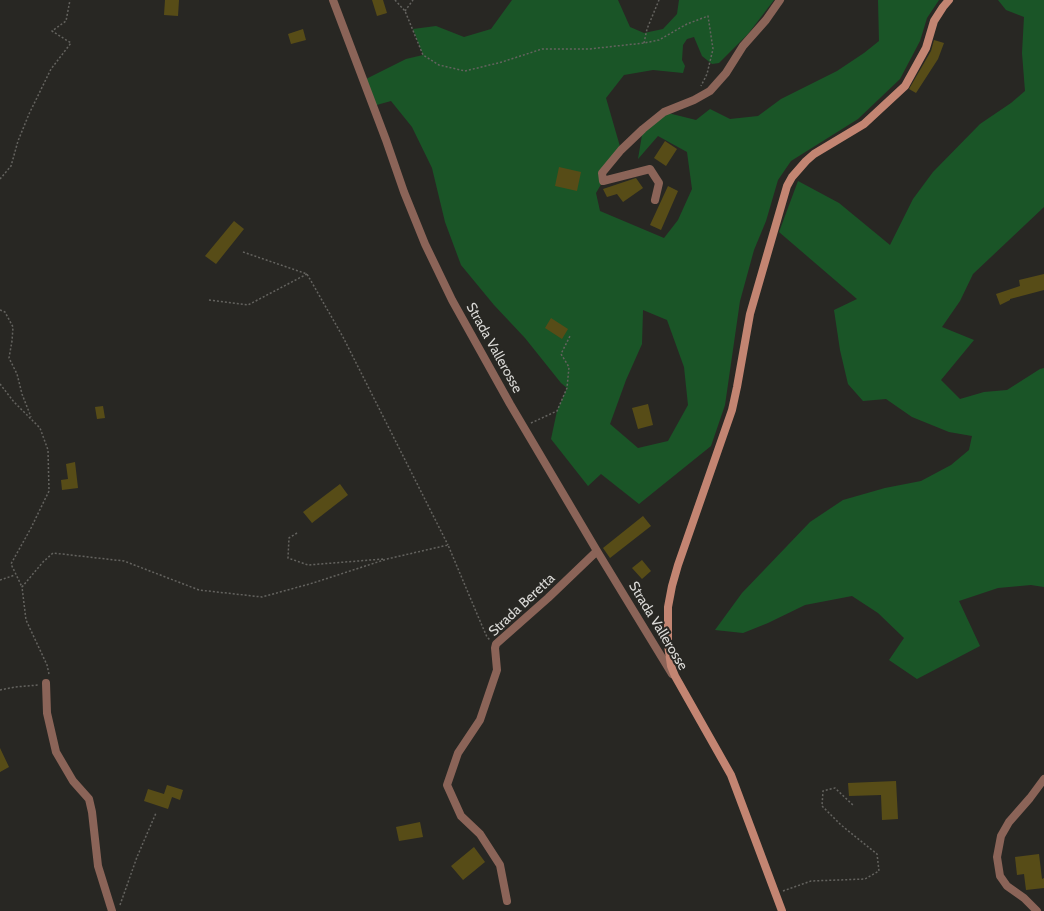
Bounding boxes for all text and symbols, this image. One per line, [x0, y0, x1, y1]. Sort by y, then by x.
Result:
street label: Strada Vallerosse [462, 300, 526, 396]
street label: Strada Beretta [485, 570, 559, 640]
street label: Strada Vallerosse [625, 579, 691, 673]

